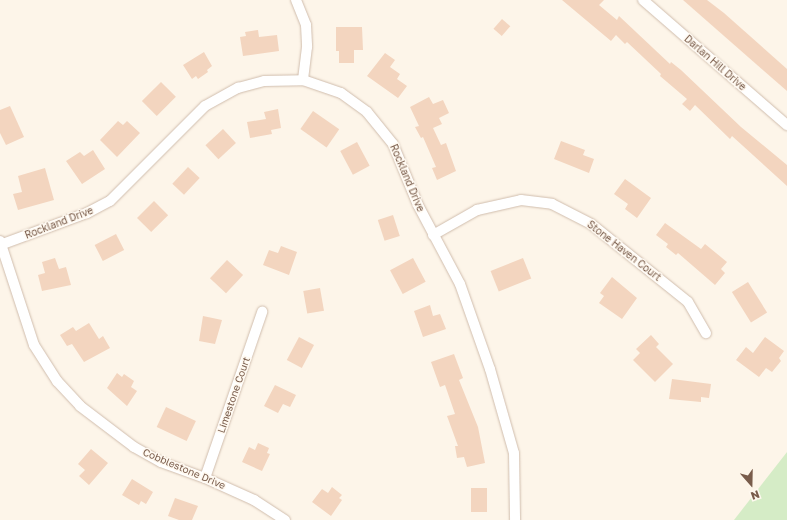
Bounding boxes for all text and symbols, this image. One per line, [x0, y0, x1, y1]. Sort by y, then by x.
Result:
street label: Darlan Hill Drive [682, 33, 748, 93]
street label: Rockland Drive [387, 142, 427, 214]
street label: Rockland Drive [23, 204, 95, 242]
street label: Stone Haven Court [585, 218, 663, 284]
street label: Limestone Court [215, 355, 253, 435]
street label: Cobblestone Drive [141, 446, 227, 492]
north arrow [731, 464, 771, 504]
text: N [749, 488, 761, 503]

